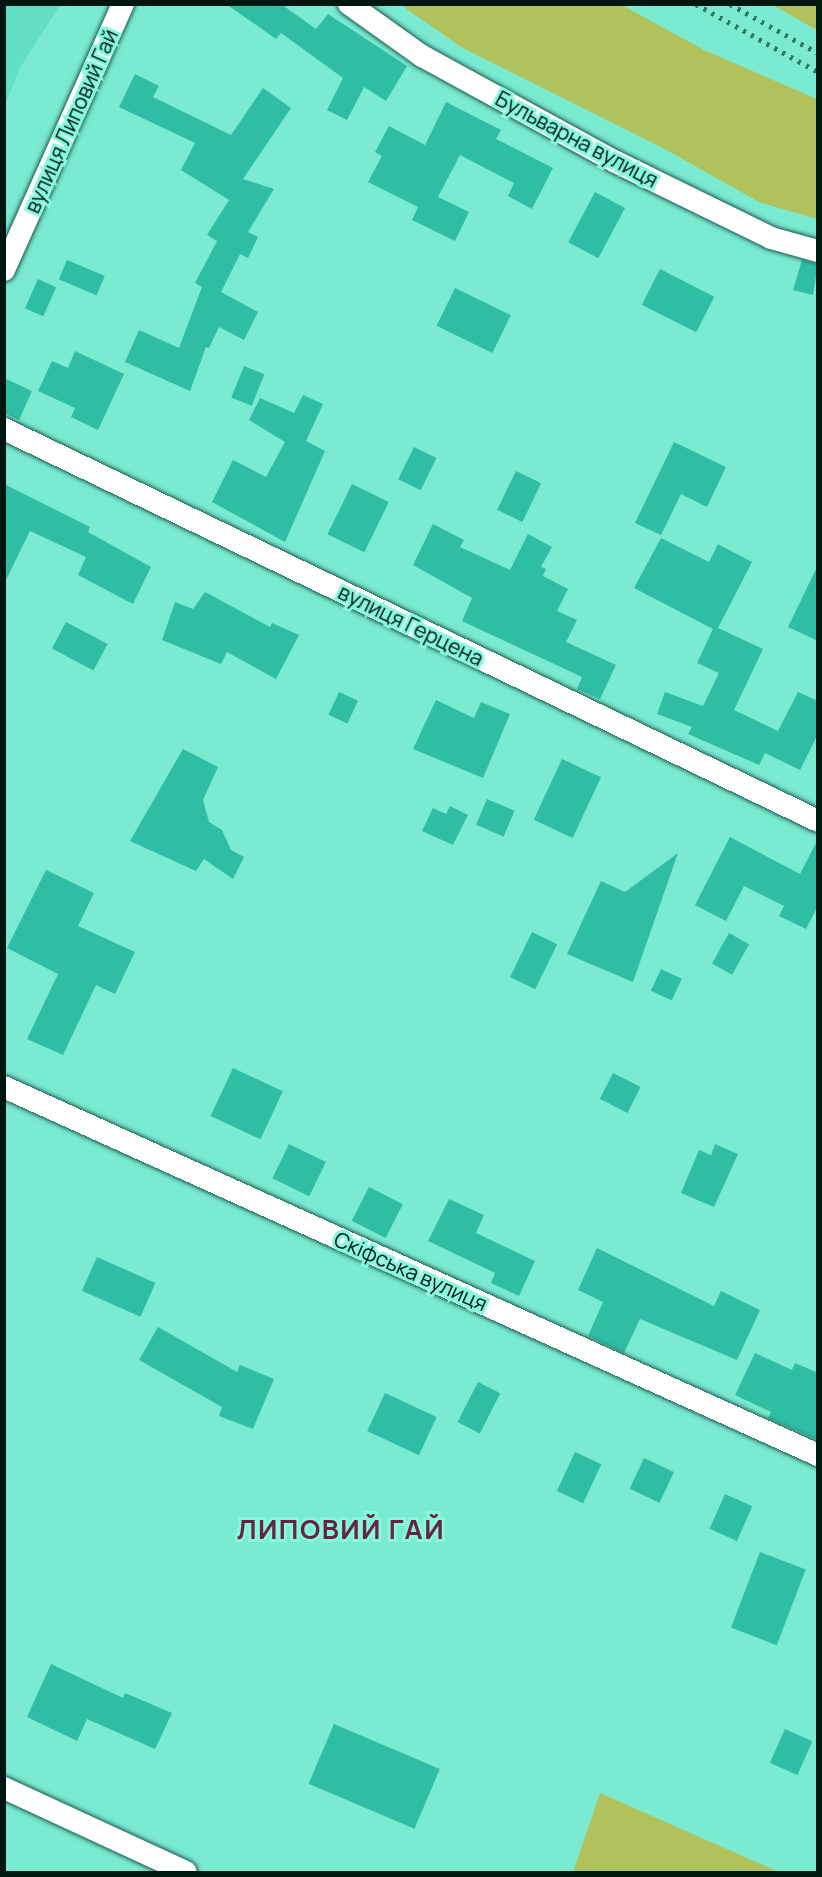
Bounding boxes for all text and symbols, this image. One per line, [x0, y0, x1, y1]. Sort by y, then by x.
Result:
street label: вулиця Липовий Гай [19, 25, 123, 217]
street label: Бульварна вулиця [491, 86, 663, 192]
street label: вулиця Герцена [334, 579, 488, 671]
street label: Скіфська вулиця [330, 1226, 492, 1316]
district label: ЛИПОВИЙ ГАЙ [237, 1513, 445, 1545]

